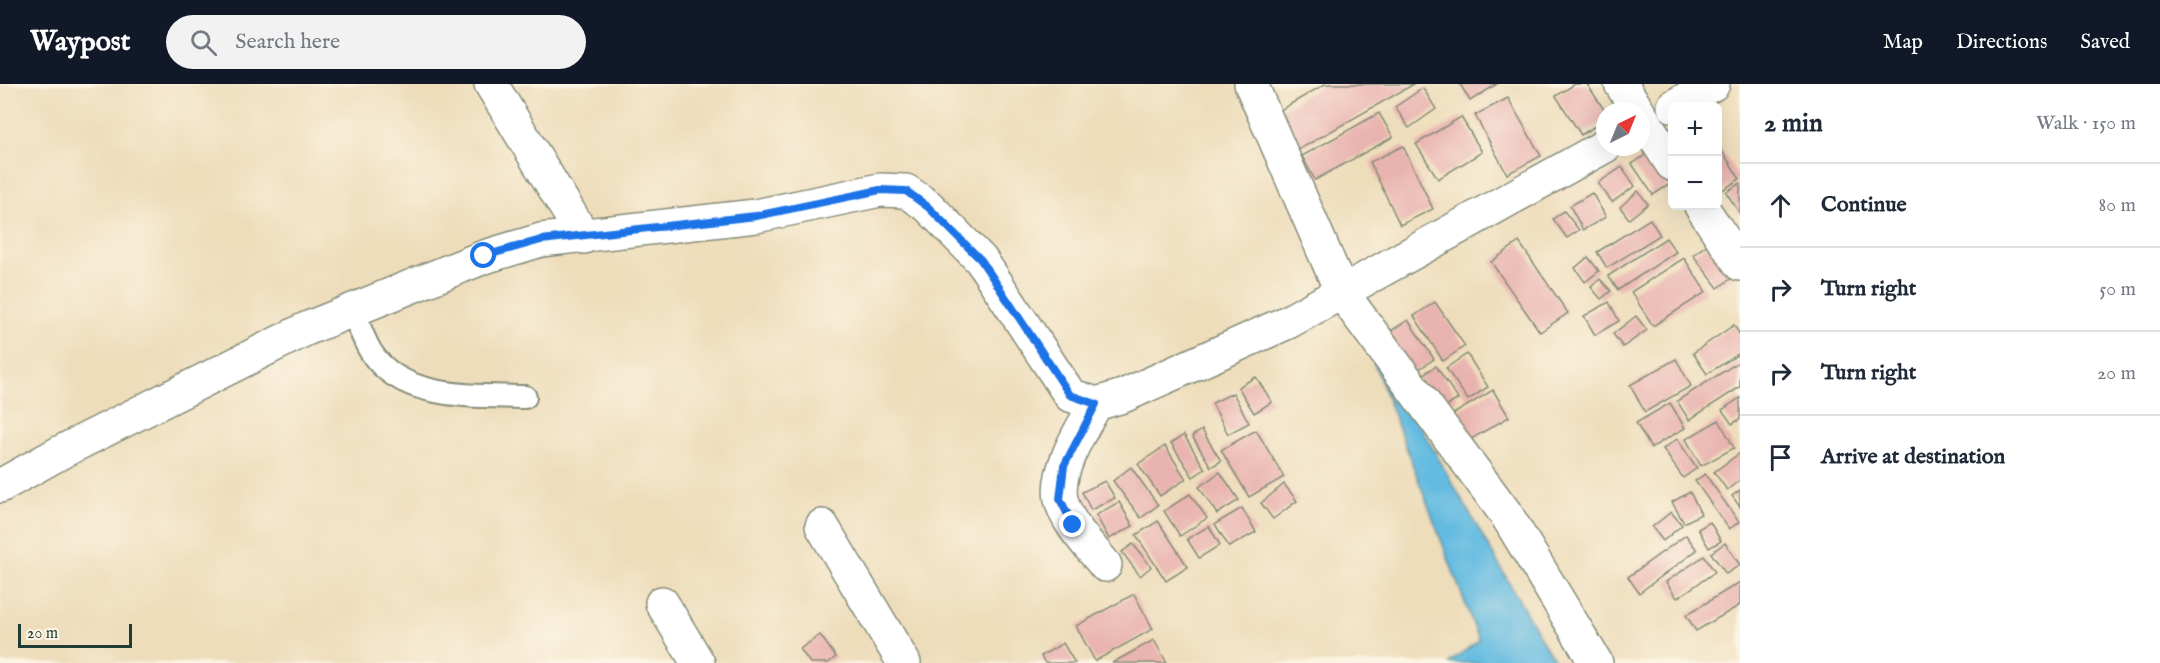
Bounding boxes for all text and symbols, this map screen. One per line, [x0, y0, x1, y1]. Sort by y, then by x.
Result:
search box [166, 15, 586, 69]
text: Waypost [30, 25, 130, 60]
icon: search [187, 26, 220, 59]
text: Search here [235, 28, 340, 56]
text: Map [1883, 29, 1923, 56]
text: Directions [1956, 29, 2047, 56]
text: Saved [2080, 29, 2130, 56]
north arrow [1596, 102, 1650, 156]
map controls [1668, 102, 1722, 210]
button: + [1668, 102, 1722, 156]
text: 2 min [1764, 107, 1823, 140]
text: Walk · 150 m [2036, 111, 2136, 136]
button: − [1668, 156, 1722, 210]
icon: ahead [1764, 189, 1797, 222]
text: Continue [1821, 191, 1907, 219]
text: 80 m [2099, 193, 2136, 218]
route start [470, 242, 496, 268]
icon: right [1764, 273, 1797, 306]
text: Turn right [1821, 275, 1916, 303]
text: 50 m [2099, 277, 2136, 302]
icon: right [1764, 357, 1797, 390]
text: Turn right [1821, 359, 1916, 387]
text: 20 m [2097, 361, 2136, 386]
icon: arrive [1764, 441, 1797, 474]
text: Arrive at destination [1821, 443, 2005, 471]
route end [1059, 511, 1085, 537]
scale bar [18, 621, 132, 648]
text: 20 m [27, 624, 58, 644]

